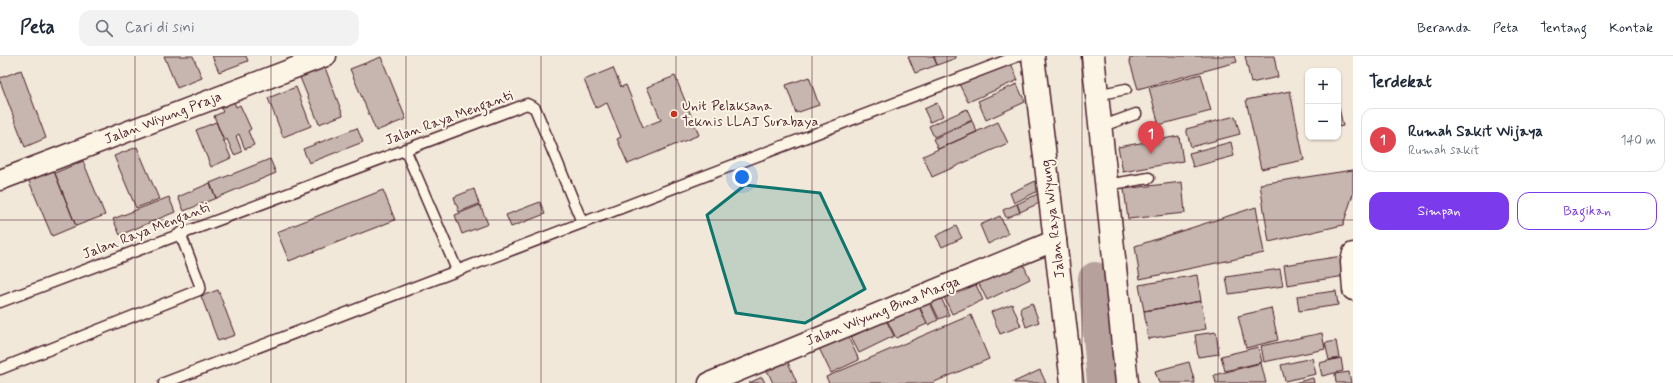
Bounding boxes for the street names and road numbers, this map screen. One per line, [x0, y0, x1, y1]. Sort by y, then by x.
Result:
street label: Jalan Wiyung Praja [102, 87, 224, 149]
street label: Jalan Raya Menganti [383, 87, 516, 151]
street label: Jalan Raya Wiyung [1037, 159, 1070, 279]
street label: Jalan Raya Menganti [80, 199, 213, 265]
street label: Jalan Wiyung Bina Marga [803, 272, 963, 351]

